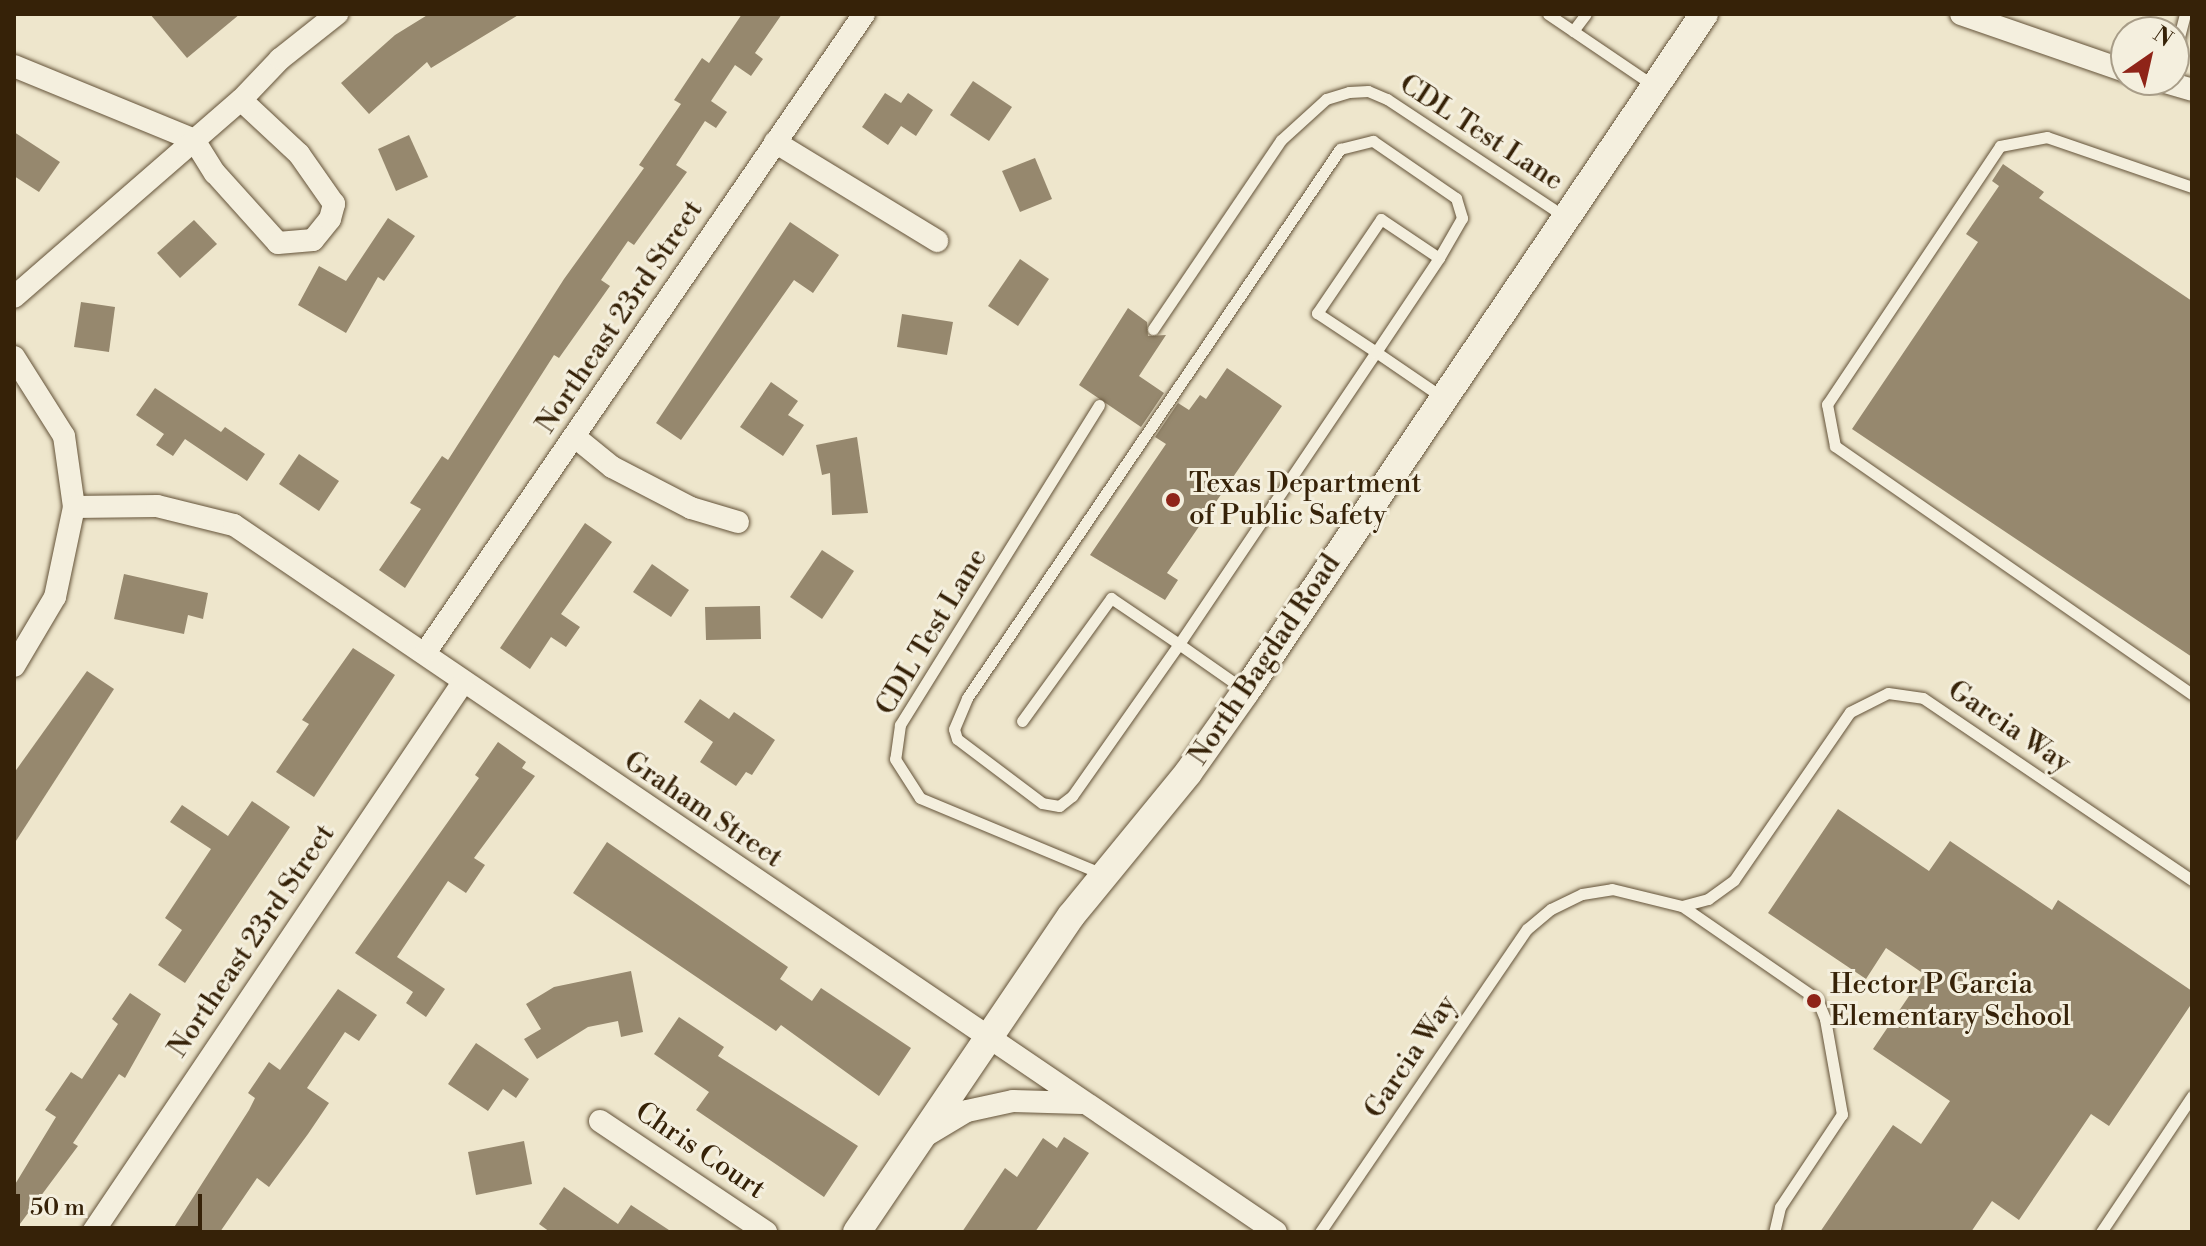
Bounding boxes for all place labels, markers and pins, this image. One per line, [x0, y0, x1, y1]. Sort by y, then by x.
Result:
place label: Texas Department of Public Safety [1189, 467, 1421, 533]
marker: Texas Department of Public Safety [1164, 491, 1182, 509]
place label: Hector P Garcia Elementary School [1830, 968, 2071, 1034]
marker: Hector P Garcia Elementary School [1805, 992, 1823, 1010]

